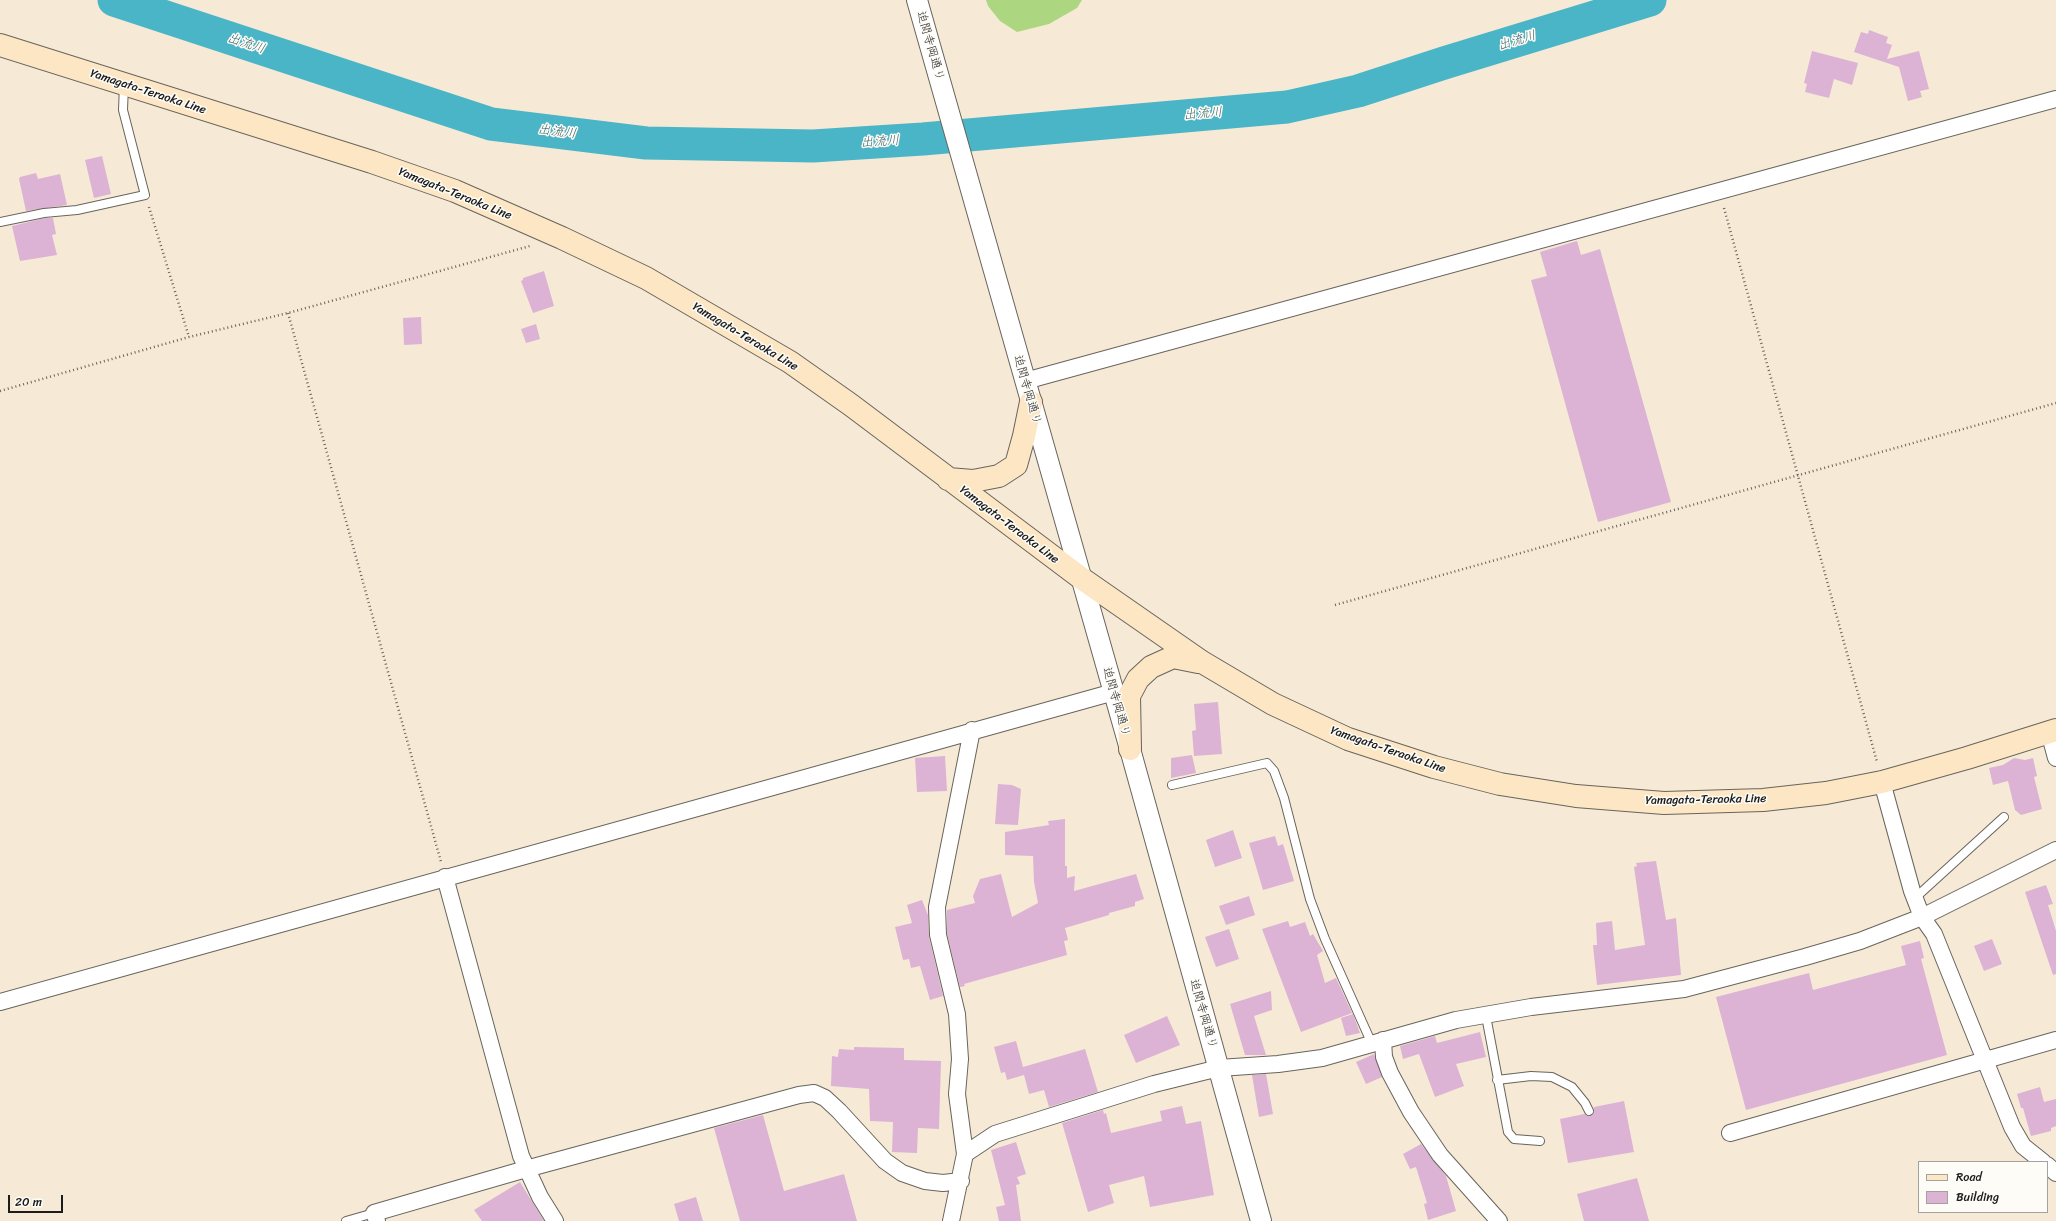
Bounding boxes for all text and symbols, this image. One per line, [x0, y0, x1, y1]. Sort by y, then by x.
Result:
street label: 迫間寺岡通り [913, 9, 947, 83]
water label: 出流川 [1496, 28, 1538, 54]
water label: 出流川 [225, 31, 267, 57]
street label: Yamagata-Teraoka Line [88, 66, 208, 118]
water label: 出流川 [1183, 105, 1223, 123]
water label: 出流川 [537, 122, 577, 142]
water label: 出流川 [860, 133, 900, 151]
street label: Yamagata-Teraoka Line [396, 165, 514, 223]
street label: Yamagata-Teraoka Line [689, 300, 801, 374]
street label: 迫間寺岡通り [1010, 353, 1044, 427]
street label: Yamagata-Teraoka Line [956, 483, 1062, 567]
street label: 迫間寺岡通り [1099, 665, 1133, 739]
street label: Yamagata-Teraoka Line [1328, 724, 1448, 776]
street label: Yamagata-Teraoka Line [1645, 792, 1767, 808]
street label: 迫間寺岡通り [1186, 977, 1220, 1051]
legend [1918, 1161, 2048, 1213]
text: Road [1956, 1166, 1982, 1188]
text: Building [1956, 1186, 1999, 1208]
scale bar [10, 1187, 65, 1213]
text: 20 m [15, 1191, 42, 1213]

